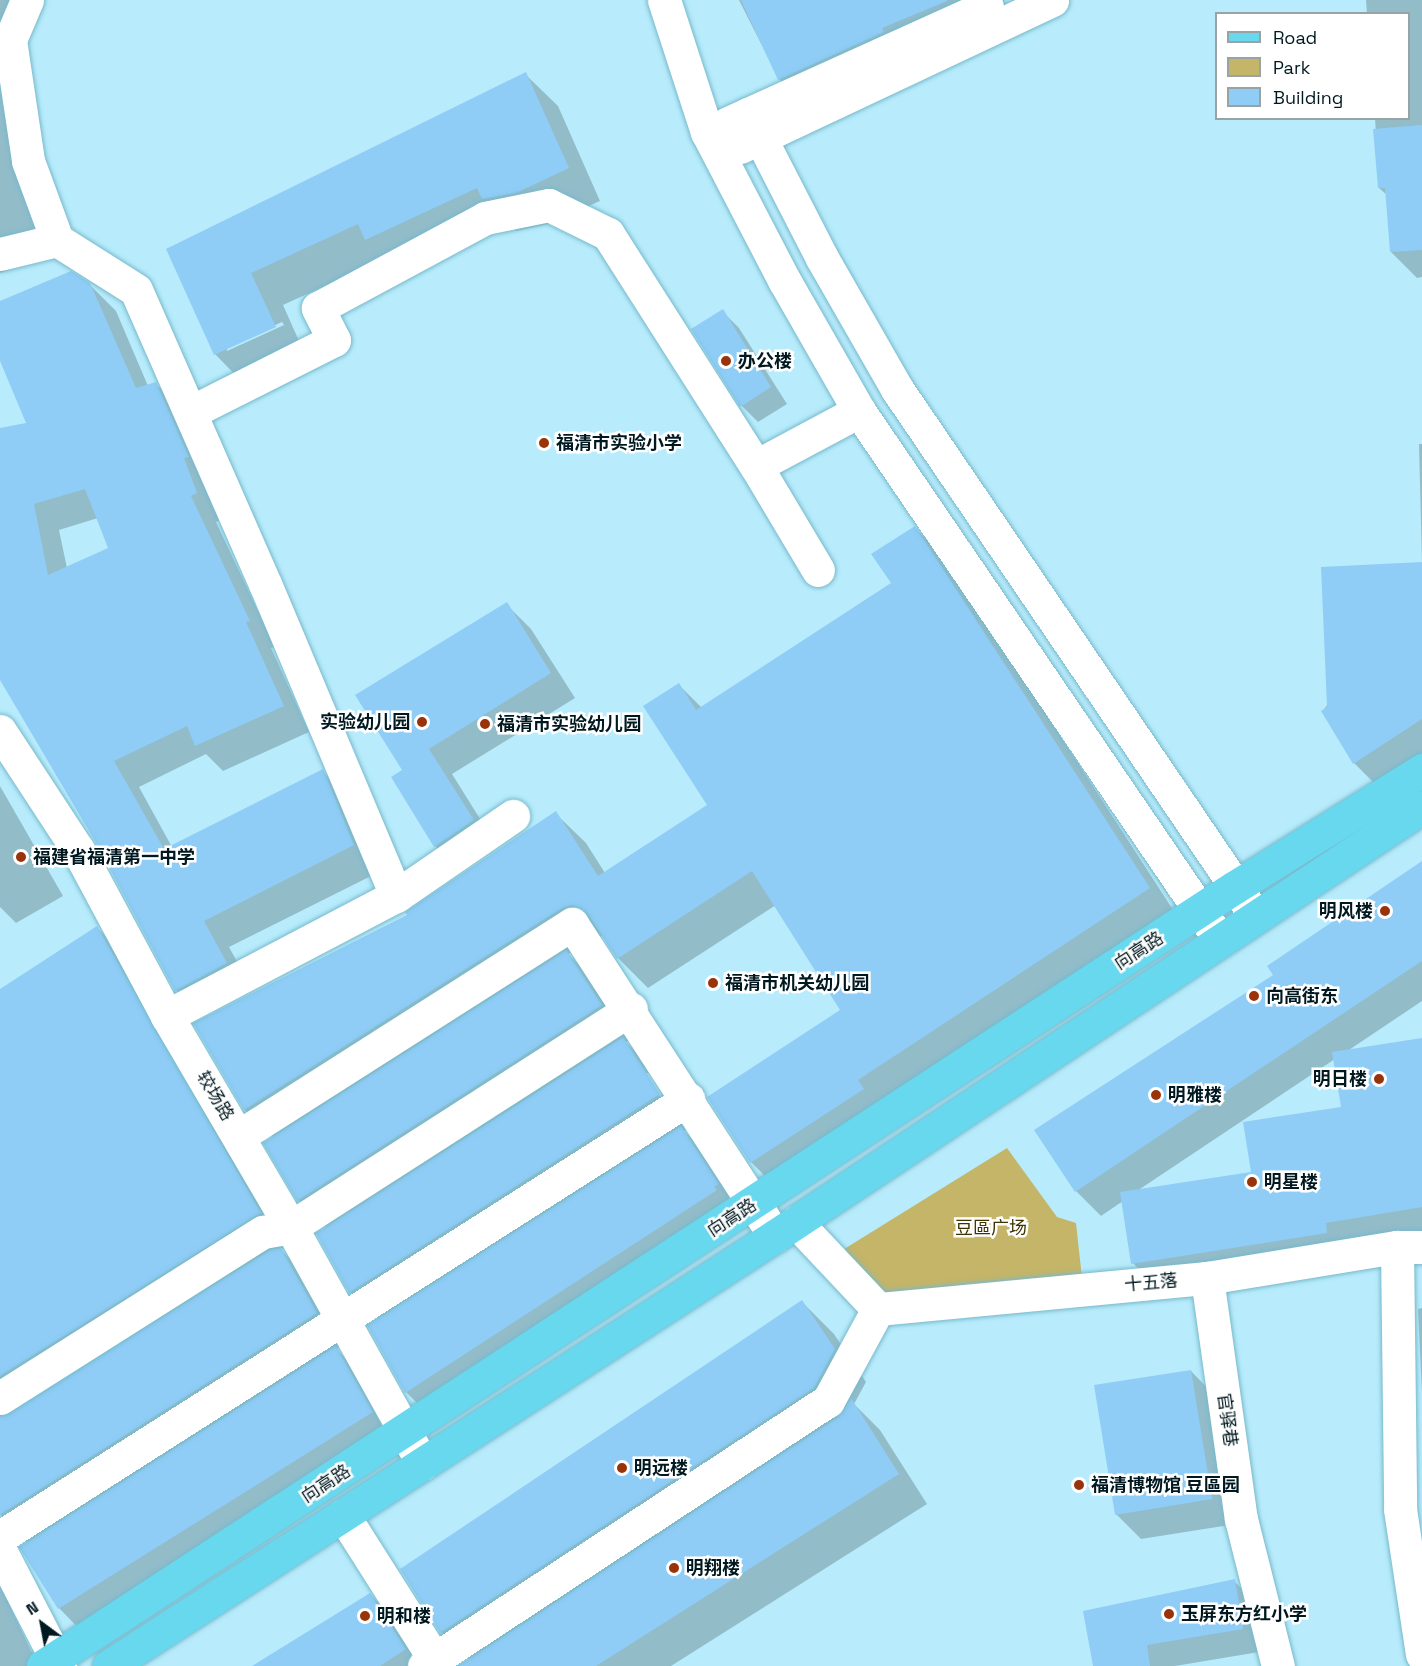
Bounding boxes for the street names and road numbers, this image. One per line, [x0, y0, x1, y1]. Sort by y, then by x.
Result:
street label: 向高路 [1110, 927, 1168, 975]
street label: 较场路 [192, 1067, 238, 1125]
street label: 向高路 [703, 1194, 761, 1242]
street label: 十五落 [1123, 1270, 1179, 1296]
street label: 官驿巷 [1213, 1392, 1241, 1448]
street label: 向高路 [297, 1460, 355, 1508]

